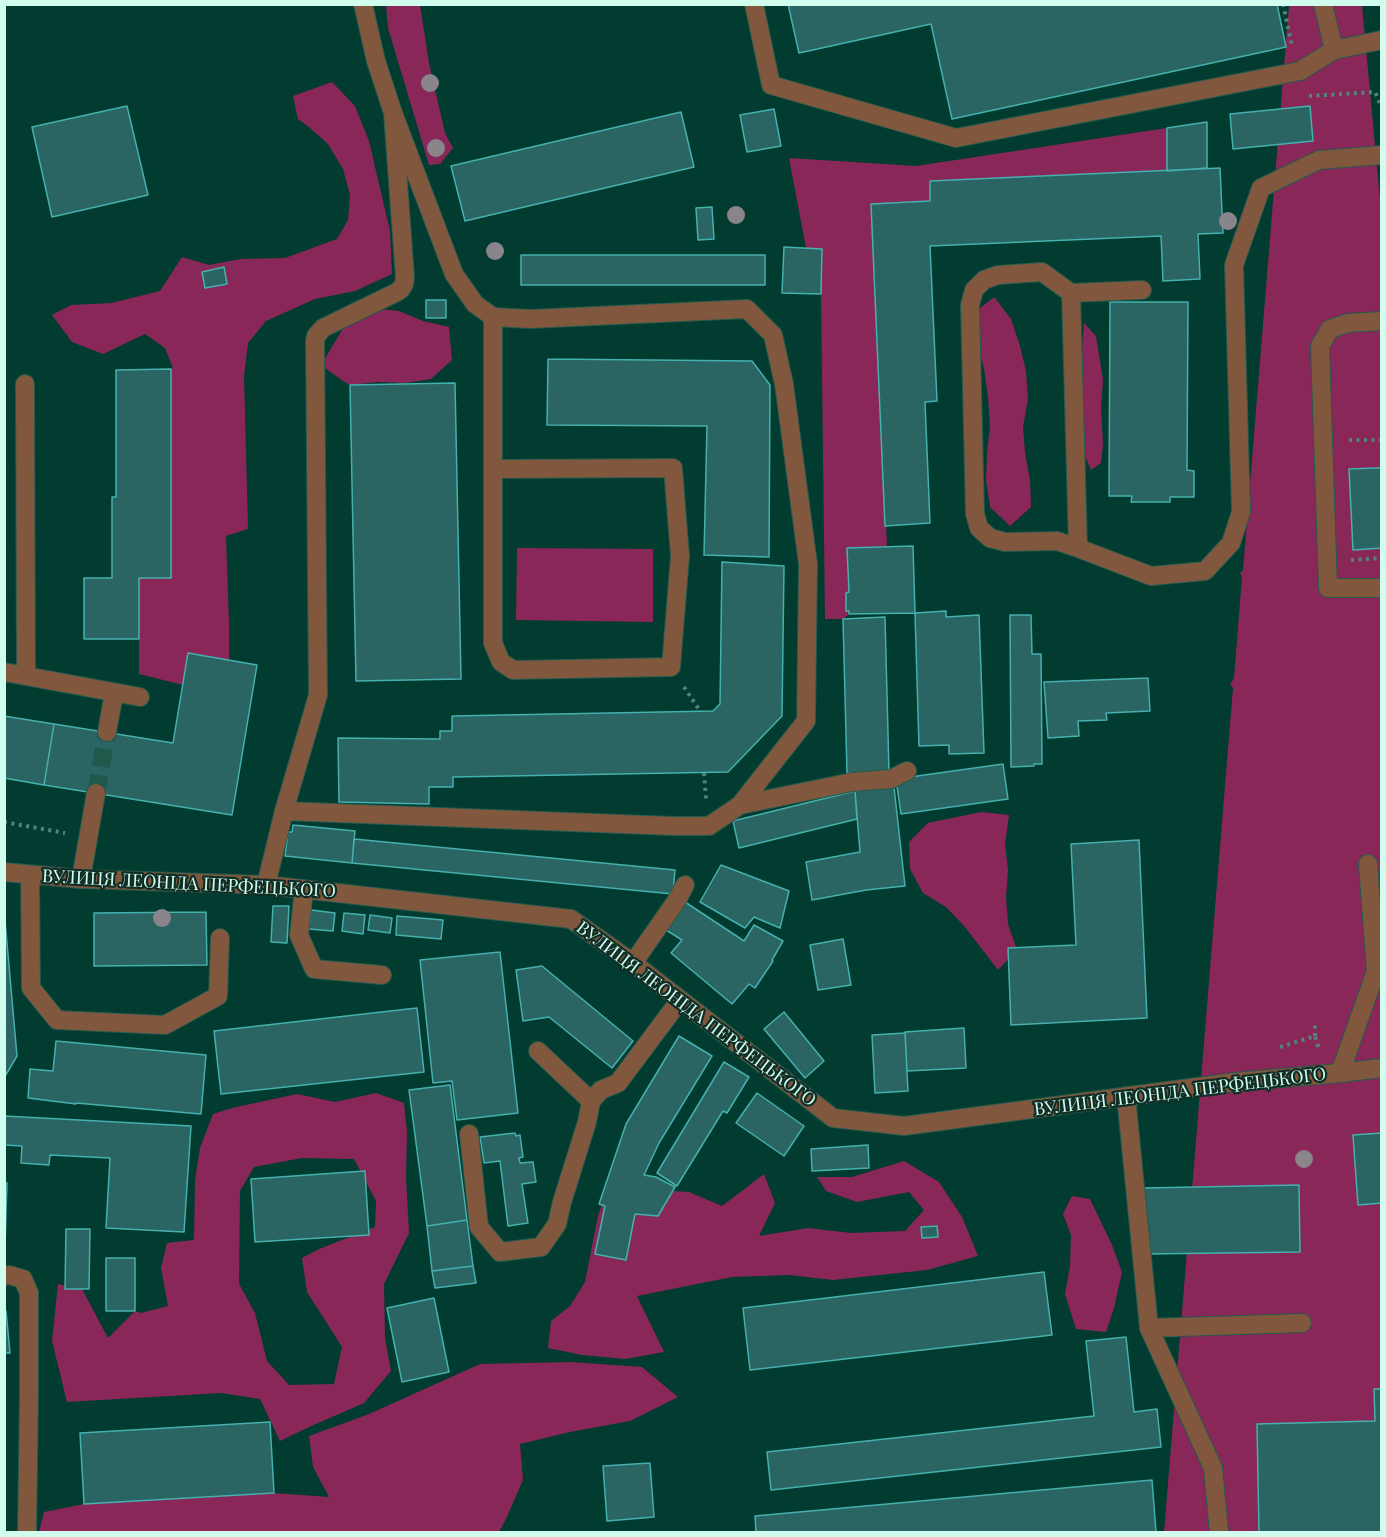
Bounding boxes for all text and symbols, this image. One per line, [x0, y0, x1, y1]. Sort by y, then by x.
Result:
street label: ВУЛИЦЯ ЛЕОНІДА ПЕРФЕЦЬКОГО [41, 866, 337, 902]
street label: ВУЛИЦЯ ЛЕОНІДА ПЕРФЕЦЬКОГО [572, 917, 820, 1111]
street label: ВУЛИЦЯ ЛЕОНІДА ПЕРФЕЦЬКОГО [1033, 1063, 1327, 1121]

